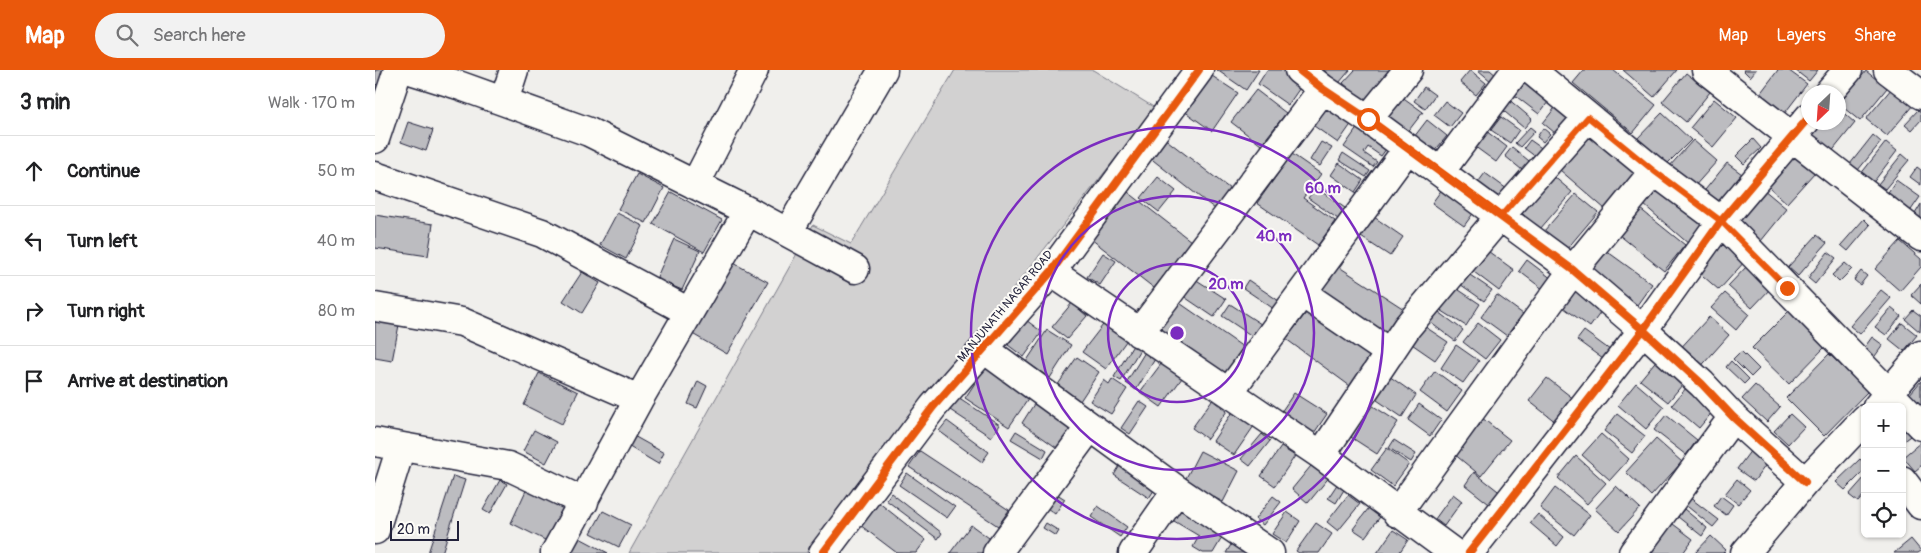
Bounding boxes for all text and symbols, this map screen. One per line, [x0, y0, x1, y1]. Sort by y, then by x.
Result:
search box [95, 13, 445, 58]
text: Map [25, 21, 65, 50]
icon: search [113, 21, 141, 49]
text: Search here [153, 23, 246, 47]
text: Map [1719, 24, 1748, 47]
text: Layers [1776, 24, 1826, 47]
text: Share [1854, 24, 1896, 47]
north arrow [1801, 85, 1846, 130]
text: 3 min [20, 89, 70, 116]
text: Walk · 170 m [268, 93, 355, 113]
route start [1357, 108, 1380, 131]
icon: ahead [20, 157, 48, 185]
text: Continue [67, 159, 140, 183]
text: 50 m [318, 161, 355, 181]
text: 60 m [1305, 179, 1341, 198]
icon: left [20, 227, 48, 255]
text: 40 m [1256, 227, 1292, 246]
text: Turn left [67, 229, 137, 253]
text: 40 m [317, 231, 355, 251]
street label: MANJUNATH NAGAR ROAD [954, 247, 1057, 365]
text: 20 m [1208, 275, 1244, 294]
route end [1776, 277, 1799, 300]
icon: right [20, 297, 48, 325]
text: Turn right [67, 299, 145, 323]
text: 80 m [318, 301, 355, 321]
centre of rings [1168, 324, 1186, 342]
icon: arrive [20, 367, 48, 395]
text: Arrive at destination [67, 369, 228, 393]
map controls [1861, 403, 1906, 538]
button: + [1861, 403, 1906, 448]
button: − [1861, 448, 1906, 493]
button: locate [1861, 493, 1906, 538]
scale bar [390, 518, 459, 541]
text: 20 m [397, 521, 430, 538]

